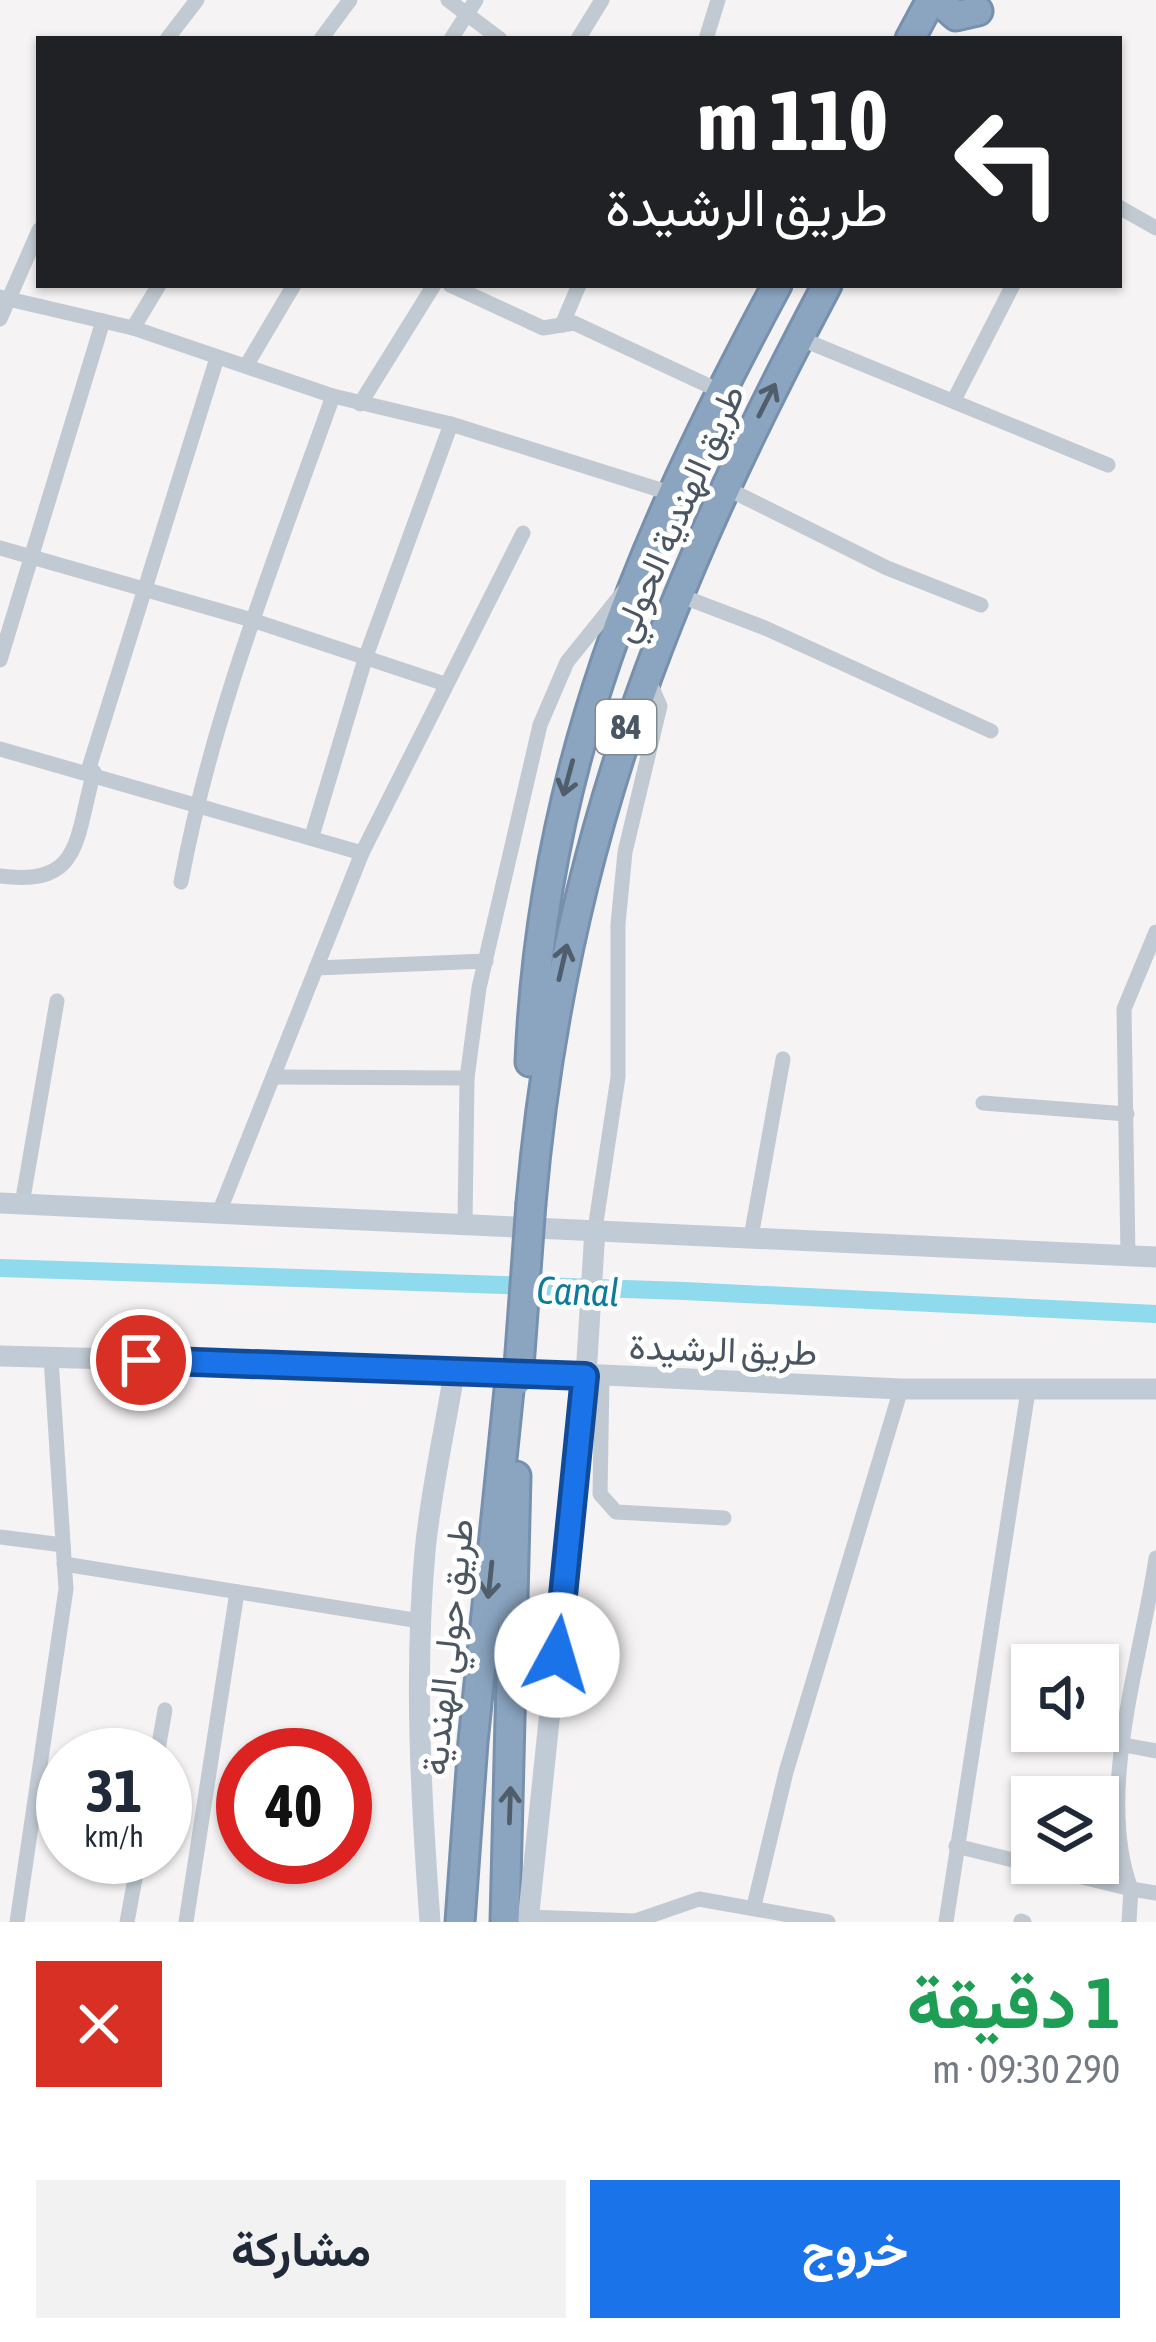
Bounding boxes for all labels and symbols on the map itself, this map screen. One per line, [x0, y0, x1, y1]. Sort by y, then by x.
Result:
street label: طريق الهندية الحولي [601, 378, 761, 652]
one-way arrow [757, 383, 780, 418]
road number: 84 [596, 700, 656, 754]
one-way arrow [556, 759, 578, 797]
one-way arrow [553, 944, 575, 982]
water label: Canal [536, 1268, 620, 1314]
pin [90, 1309, 192, 1411]
street label: طريق الرشيدة [628, 1325, 818, 1375]
street label: طريق حولي الهندية [413, 1517, 490, 1778]
one-way arrow [478, 1560, 500, 1599]
position arrow [494, 1592, 620, 1718]
speed limit sign: 40 [216, 1728, 372, 1884]
one-way arrow [499, 1786, 522, 1825]

